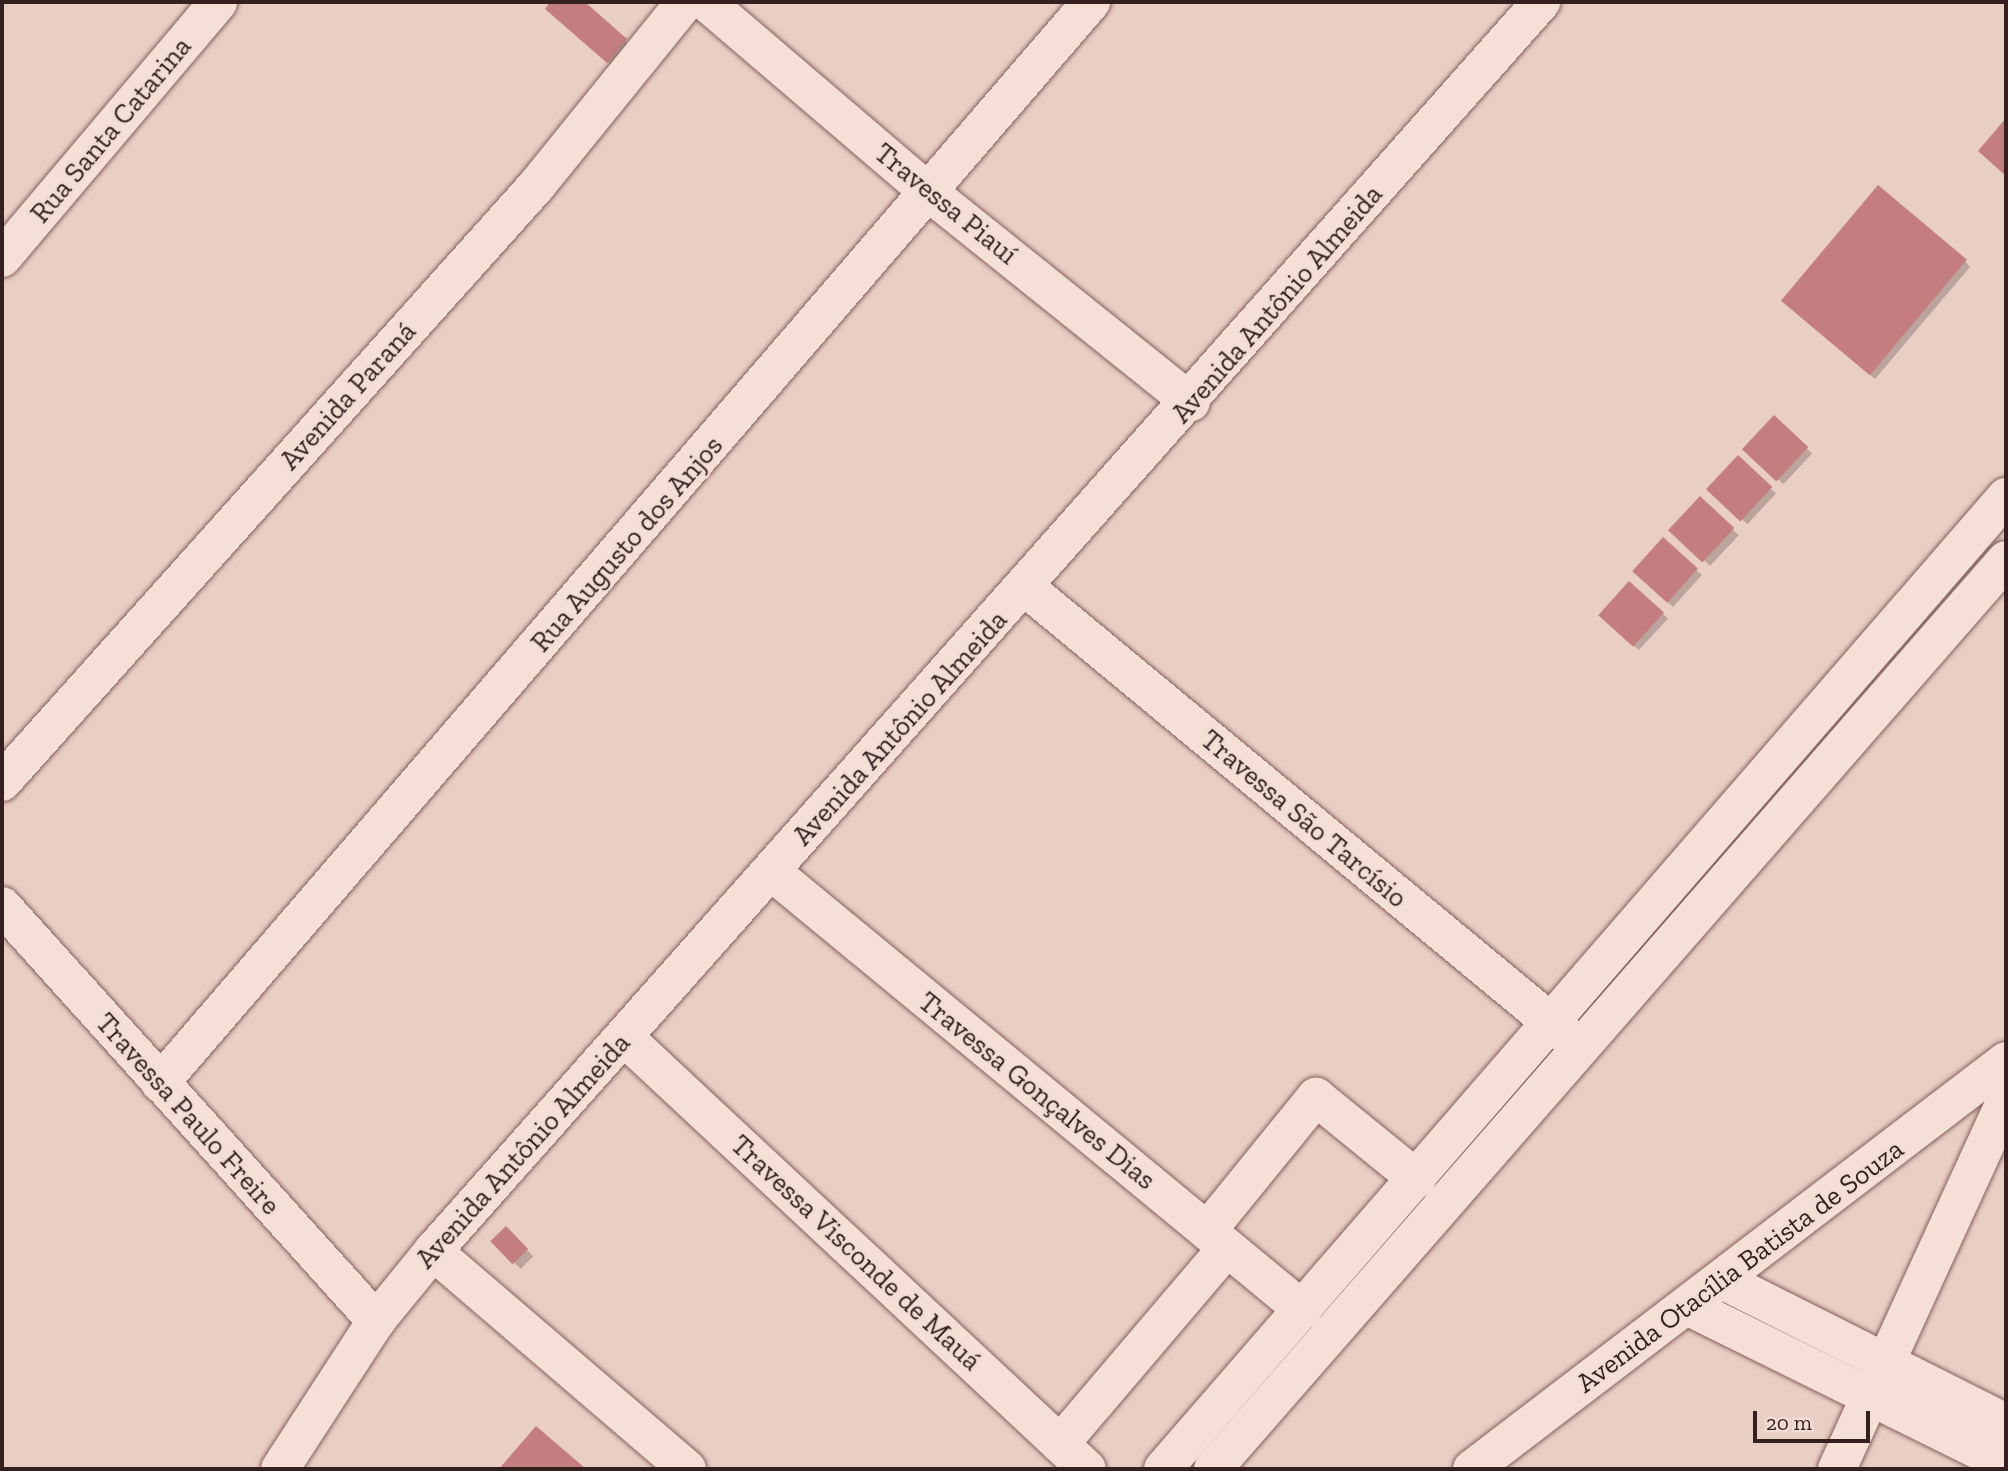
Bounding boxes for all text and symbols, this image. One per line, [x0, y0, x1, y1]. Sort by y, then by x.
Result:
street label: Rua Santa Catarina [23, 30, 199, 230]
street label: Travessa Piauí [868, 136, 1024, 272]
street label: Avenida Antônio Almeida [1164, 177, 1390, 431]
street label: Avenida Paraná [273, 315, 423, 477]
street label: Rua Augusto dos Anjos [523, 428, 731, 660]
street label: Avenida Antônio Almeida [785, 603, 1015, 853]
street label: Travessa São Tarcísio [1194, 723, 1414, 915]
street label: Travessa Gonçalves Dias [912, 985, 1162, 1197]
street label: Travessa Paulo Freire [89, 1006, 287, 1222]
street label: Avenida Antônio Almeida [408, 1026, 638, 1276]
street label: Travessa Visconde de Mauá [724, 1128, 988, 1378]
street label: Avenida Otacília Batista de Souza [1570, 1132, 1910, 1400]
scale bar [1756, 1398, 1873, 1442]
text: 20 m [1766, 1410, 1812, 1435]

